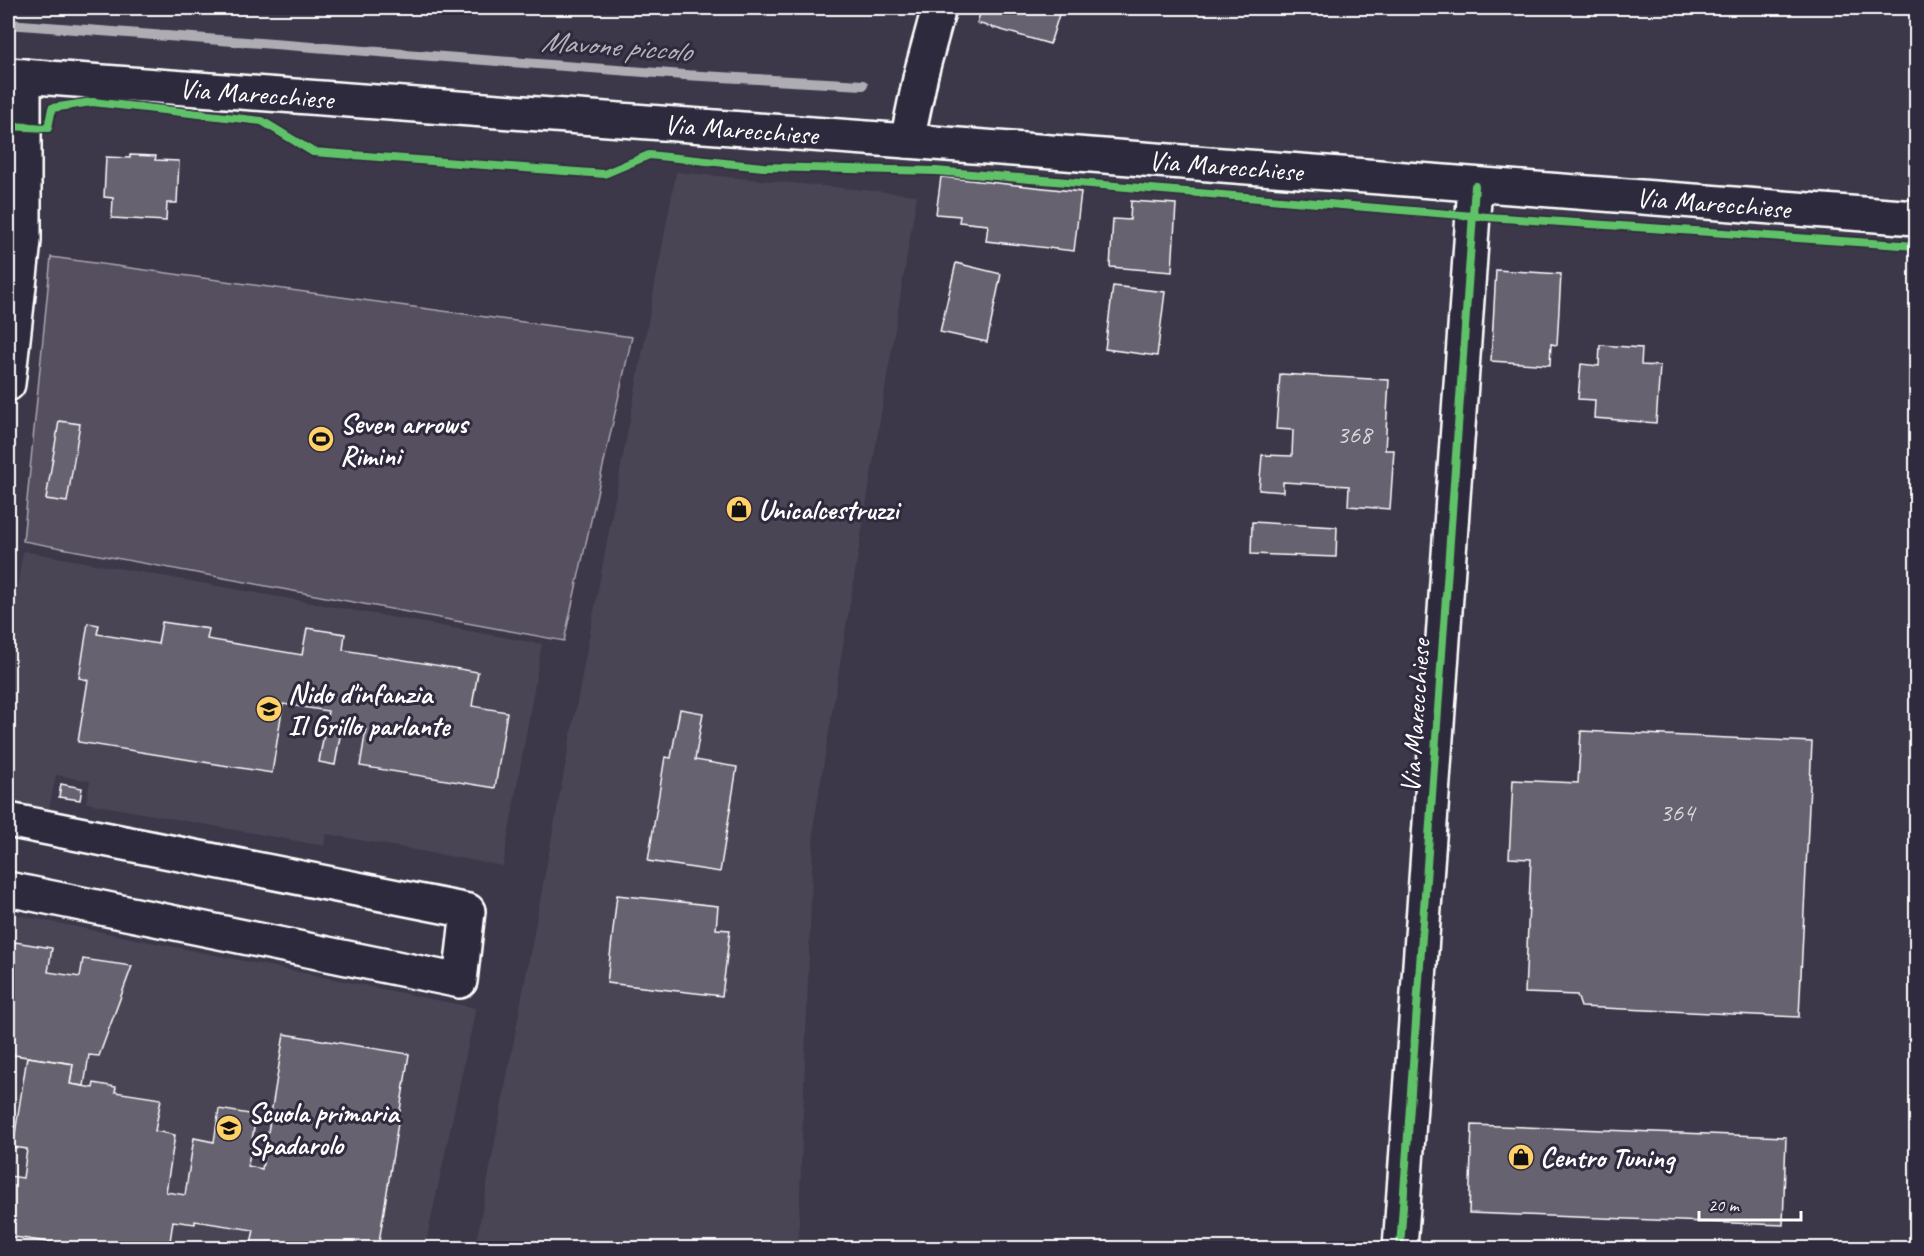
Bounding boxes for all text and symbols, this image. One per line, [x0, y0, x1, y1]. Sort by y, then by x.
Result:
water label: Mavone piccolo [540, 22, 695, 70]
street label: Via Marecchiese [178, 70, 336, 116]
street label: Via Marecchiese [663, 106, 821, 152]
street label: Via Marecchiese [1147, 142, 1306, 189]
street label: Via Marecchiese [1635, 179, 1793, 226]
place label: Seven arrows Rimini [340, 406, 470, 473]
house number: 368 [1336, 418, 1374, 451]
sports icon: Seven arrows Rimini [306, 424, 336, 454]
place label: Unicalcestruzzi [758, 492, 902, 527]
shop icon: Unicalcestruzzi [724, 494, 754, 524]
street label: Via Marecchiese [1392, 636, 1438, 794]
place label: Nido d'infanzia Il Grillo parlante [288, 676, 452, 743]
school or university icon: Nido d'infanzia Il Grillo parlante [254, 694, 284, 724]
house number: 364 [1659, 796, 1697, 829]
place label: Scuola primaria Spadarolo [248, 1095, 401, 1162]
school or university icon: Scuola primaria Spadarolo [214, 1113, 244, 1143]
place label: Centro Tuning [1540, 1140, 1677, 1175]
shop icon: Centro Tuning [1506, 1142, 1536, 1172]
scale bar [1699, 1184, 1801, 1222]
text: 20 m [1708, 1194, 1741, 1216]

